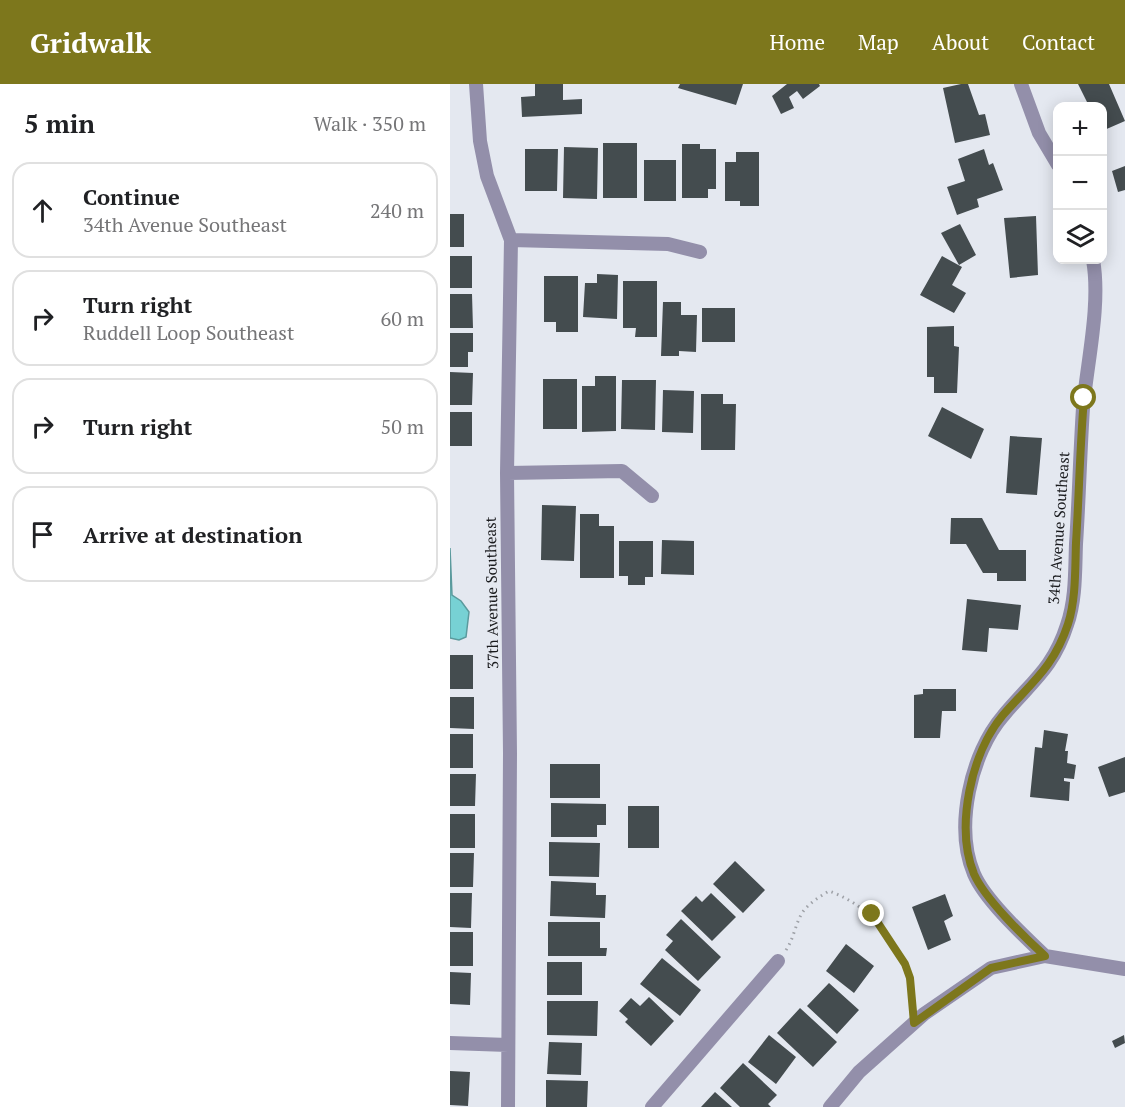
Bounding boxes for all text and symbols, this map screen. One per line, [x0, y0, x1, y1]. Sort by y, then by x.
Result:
text: Gridwalk [30, 24, 151, 61]
text: Home [769, 28, 825, 56]
text: Map [858, 28, 899, 56]
text: About [932, 28, 989, 56]
text: Contact [1022, 28, 1095, 56]
map controls [1053, 102, 1107, 264]
button: + [1053, 102, 1107, 156]
text: 5 min [24, 106, 95, 140]
text: Walk · 350 m [314, 110, 426, 137]
button: − [1053, 156, 1107, 210]
text: Continue [83, 182, 180, 211]
icon: ahead [26, 194, 59, 227]
text: 240 m [370, 197, 424, 224]
button: layers [1053, 210, 1107, 264]
text: 34th Avenue Southeast [83, 211, 287, 238]
text: Turn right [83, 290, 192, 319]
icon: right [26, 302, 59, 335]
text: 60 m [381, 305, 424, 332]
text: Ruddell Loop Southeast [83, 319, 294, 346]
route start [1070, 384, 1096, 410]
icon: right [26, 410, 59, 443]
text: Turn right [83, 412, 192, 441]
text: 50 m [381, 413, 424, 440]
street label: 34th Avenue Southeast [1043, 451, 1073, 605]
street label: 37th Avenue Southeast [480, 516, 502, 669]
icon: arrive [26, 518, 59, 551]
text: Arrive at destination [83, 520, 302, 549]
route end [858, 900, 884, 926]

